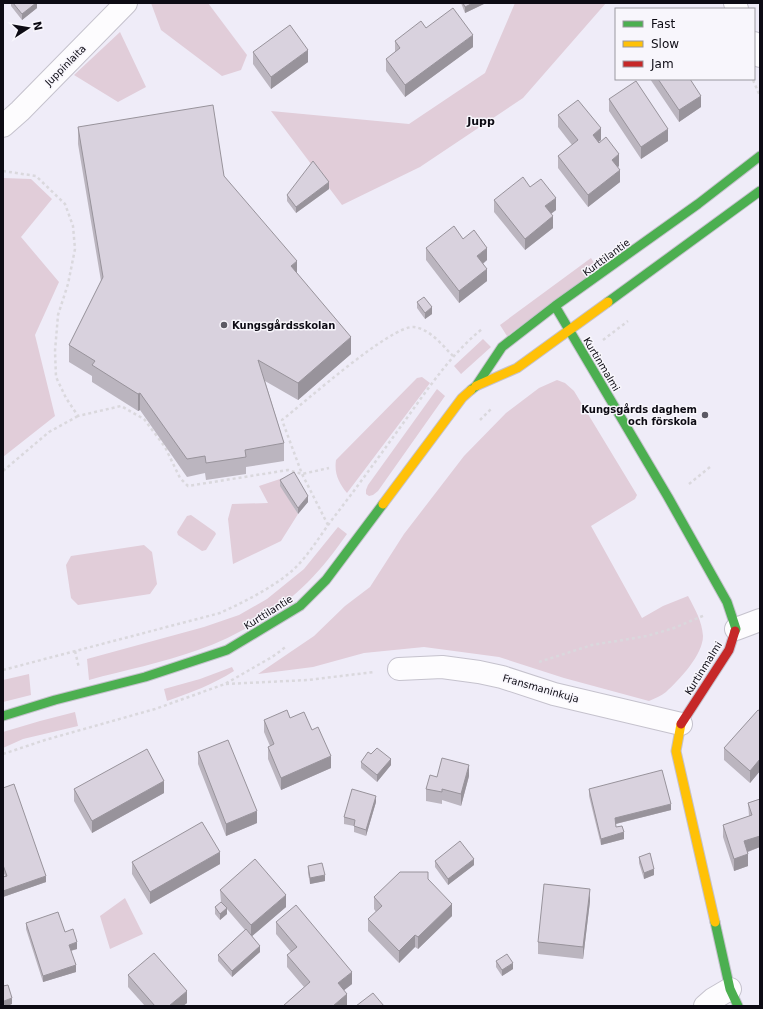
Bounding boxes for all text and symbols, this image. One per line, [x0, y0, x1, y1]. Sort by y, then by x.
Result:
north arrow [8, 8, 48, 48]
legend [615, 8, 755, 80]
text: Fast [651, 17, 675, 31]
text: N [30, 20, 45, 32]
text: Slow [651, 37, 679, 51]
street label: Juppinlaita [42, 43, 88, 89]
text: Jam [650, 57, 674, 71]
district label: Jupp [466, 115, 495, 128]
street label: Kurttilantie [581, 237, 632, 278]
place label: Kungsgårdsskolan [232, 319, 335, 331]
marker: Kungsgårdsskolan [219, 320, 229, 330]
street label: Kurtinmalmi [581, 335, 622, 393]
place label: Kungsgårds daghem och förskola [581, 403, 697, 427]
marker: Kungsgårds daghem och förskola [700, 410, 710, 420]
street label: Kurttilantie [242, 593, 295, 632]
street label: Kurtinmalmi [683, 640, 724, 697]
street label: Fransmaninkuja [501, 672, 580, 705]

